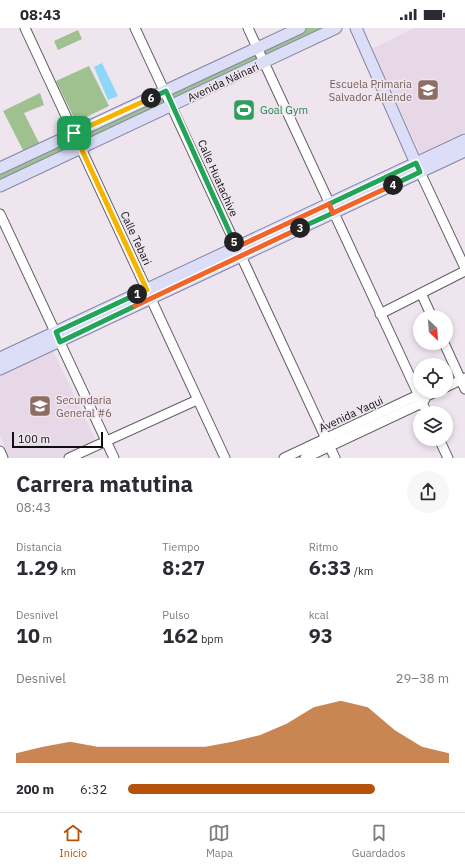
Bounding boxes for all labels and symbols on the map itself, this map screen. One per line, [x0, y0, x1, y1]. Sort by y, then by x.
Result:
street label: Avenida Náinari [185, 59, 261, 105]
place label: Escuela Primaria Salvador Allende [329, 77, 412, 104]
school or university icon: Escuela Primaria Salvador Allende [415, 77, 441, 103]
pin: 6 [141, 88, 161, 108]
sports icon: Goal Gym [231, 97, 257, 123]
place label: Goal Gym [260, 103, 308, 117]
pin [57, 116, 91, 150]
street label: Calle Huatachive [195, 137, 241, 219]
pin: 4 [383, 175, 403, 195]
street label: Calle Tebari [117, 209, 155, 267]
pin: 3 [290, 218, 310, 238]
pin: 5 [224, 232, 244, 252]
pin: 1 [127, 284, 147, 304]
north arrow [413, 310, 453, 350]
school or university icon: Secundaria General #6 [27, 393, 53, 419]
place label: Secundaria General #6 [56, 393, 112, 420]
street label: Avenida Yaqui [317, 393, 385, 435]
scale bar [12, 430, 103, 449]

